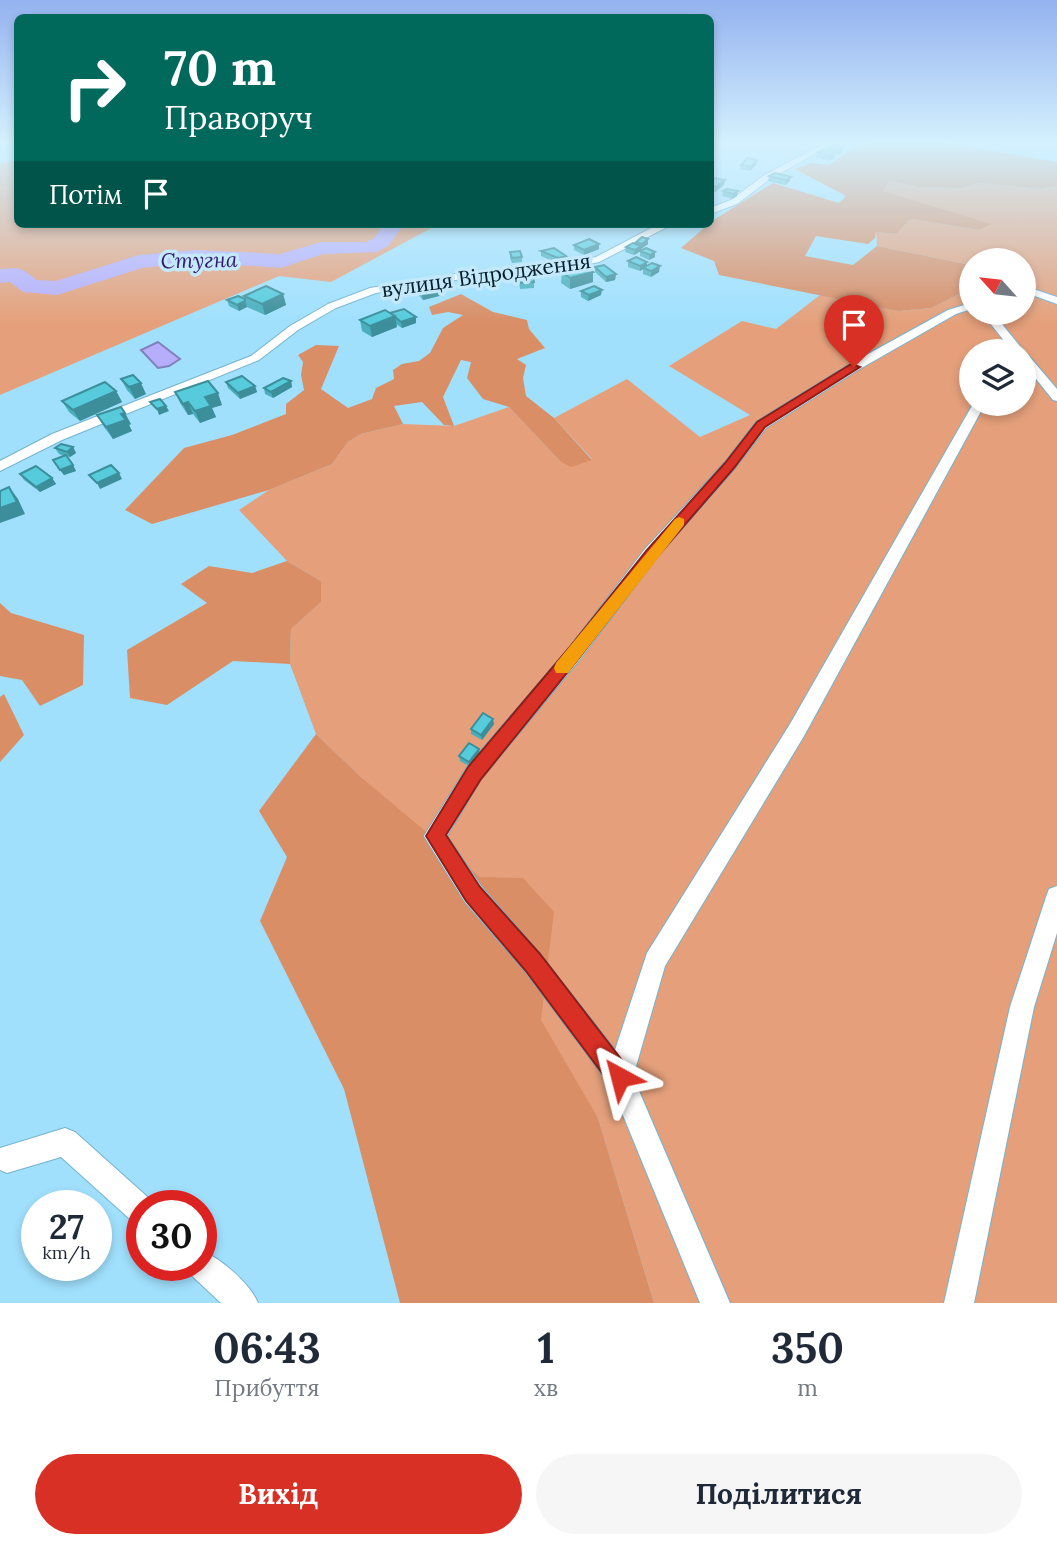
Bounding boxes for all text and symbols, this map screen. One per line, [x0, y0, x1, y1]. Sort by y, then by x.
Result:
text: 70 m [164, 36, 276, 98]
icon: right [49, 42, 140, 133]
text: Праворуч [164, 97, 313, 138]
icon: arrive [137, 175, 175, 213]
text: Потім [49, 178, 123, 211]
water label: Стугна [160, 246, 238, 274]
street label: вулиця Відродження [380, 247, 592, 303]
north arrow [959, 248, 1036, 326]
map controls [959, 248, 1036, 416]
pin [824, 295, 884, 367]
icon: arrive [835, 306, 873, 344]
button: layers [959, 339, 1036, 416]
position arrow [583, 1040, 657, 1114]
speed limit sign: 30 [126, 1190, 217, 1281]
text: 27 [49, 1204, 84, 1249]
text: km/h [42, 1241, 91, 1264]
text: 06:43 [213, 1321, 321, 1375]
text: 1 [537, 1321, 554, 1375]
text: 350 [771, 1321, 844, 1375]
text: Прибуття [214, 1373, 320, 1402]
text: хв [534, 1373, 558, 1402]
text: m [797, 1373, 818, 1402]
button: Вихід [35, 1454, 522, 1534]
button: Поділитися [536, 1454, 1022, 1534]

